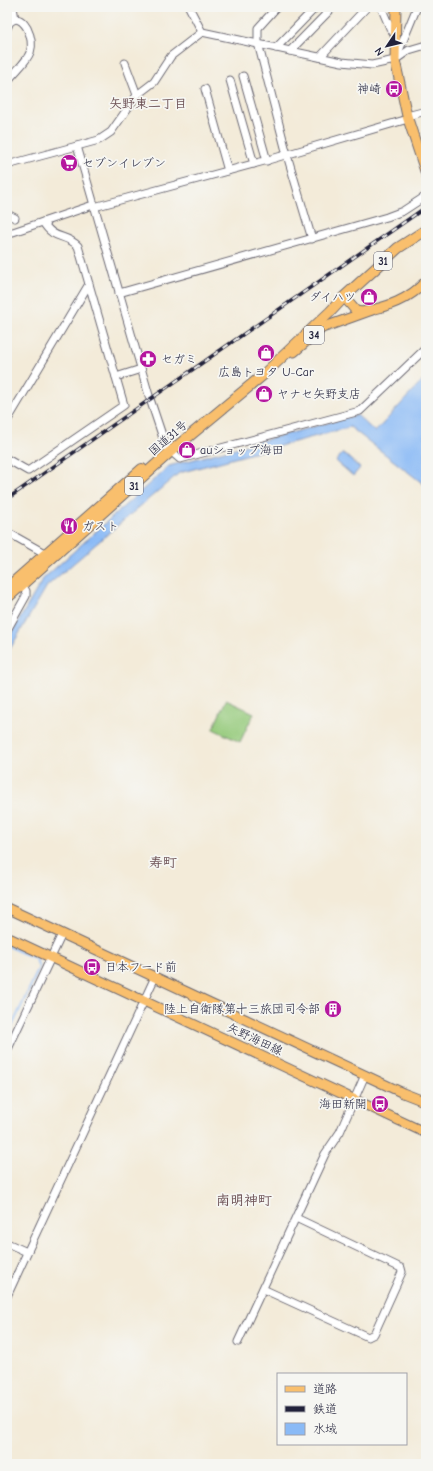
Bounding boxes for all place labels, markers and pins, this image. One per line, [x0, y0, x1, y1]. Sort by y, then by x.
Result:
bus stop icon: 神崎 [384, 79, 404, 99]
place label: 神崎 [357, 82, 381, 96]
supermarket icon: セブンイレブン [59, 153, 79, 173]
place label: セブンイレブン [82, 156, 166, 170]
shop icon: ダイハツ [359, 287, 379, 307]
place label: ダイハツ [309, 290, 356, 304]
shop icon: 広島トヨタ U-Car [256, 343, 276, 363]
pharmacy icon: セガミ [138, 349, 158, 369]
place label: セガミ [161, 352, 197, 366]
place label: 広島トヨタ U-Car [218, 365, 314, 379]
shop icon: ヤナセ矢野支店 [254, 384, 274, 404]
place label: ヤナセ矢野支店 [277, 387, 361, 401]
shop icon: auショップ海田 [177, 440, 197, 460]
place label: auショップ海田 [200, 443, 284, 457]
restaurant icon: ガスト [59, 516, 79, 536]
place label: ガスト [82, 519, 119, 533]
bus stop icon: 日本フード前 [82, 957, 102, 977]
place label: 日本フード前 [105, 960, 177, 974]
building icon: 陸上自衛隊第十三旅団司令部 [323, 999, 343, 1019]
place label: 陸上自衛隊第十三旅団司令部 [164, 1002, 320, 1016]
bus stop icon: 海田新開 [370, 1094, 390, 1114]
place label: 海田新開 [319, 1097, 367, 1111]

